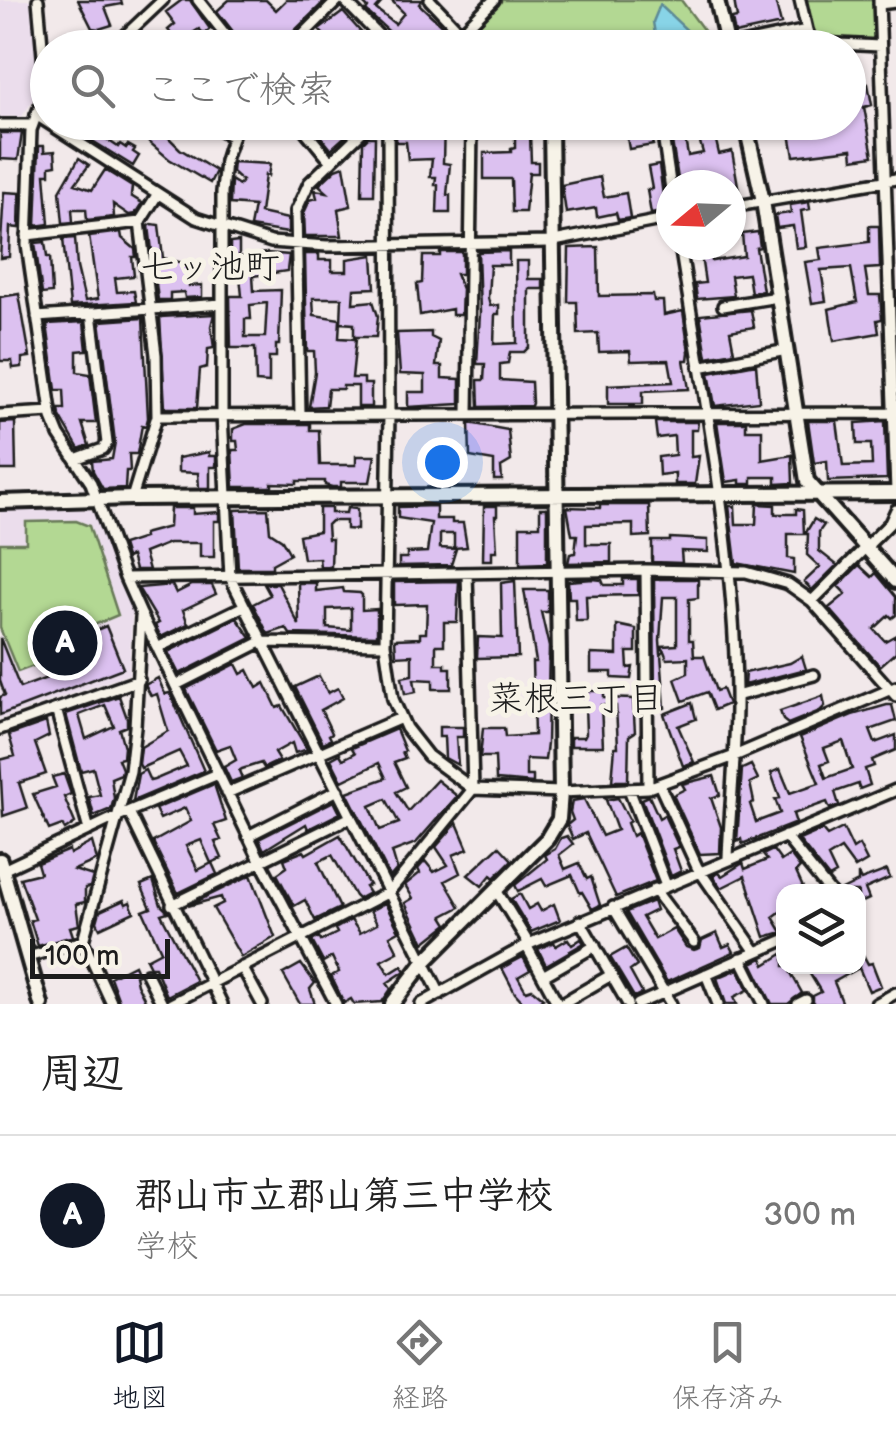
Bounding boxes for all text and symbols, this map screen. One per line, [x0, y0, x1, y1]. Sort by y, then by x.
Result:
search box [30, 30, 866, 140]
icon: search [65, 58, 120, 113]
text: ここで検索 [145, 68, 335, 113]
north arrow [656, 170, 746, 260]
district label: 七ッ池町 [140, 246, 280, 289]
your location [417, 437, 468, 488]
pin: A [32, 606, 98, 680]
district label: 菜根三丁目 [488, 678, 664, 721]
map controls [776, 884, 866, 974]
button: layers [776, 884, 866, 974]
scale bar [30, 934, 170, 978]
text: 100 m [45, 940, 119, 973]
text: 周辺 [40, 1049, 124, 1100]
text: 郡山市立郡山第三中学校 [135, 1174, 553, 1219]
text: A [63, 1196, 82, 1235]
text: 300 m [764, 1196, 856, 1235]
text: 学校 [135, 1227, 199, 1266]
tab: 地図 [112, 1315, 168, 1415]
tab: 経路 [392, 1315, 448, 1415]
tab: 保存済み [672, 1315, 784, 1415]

